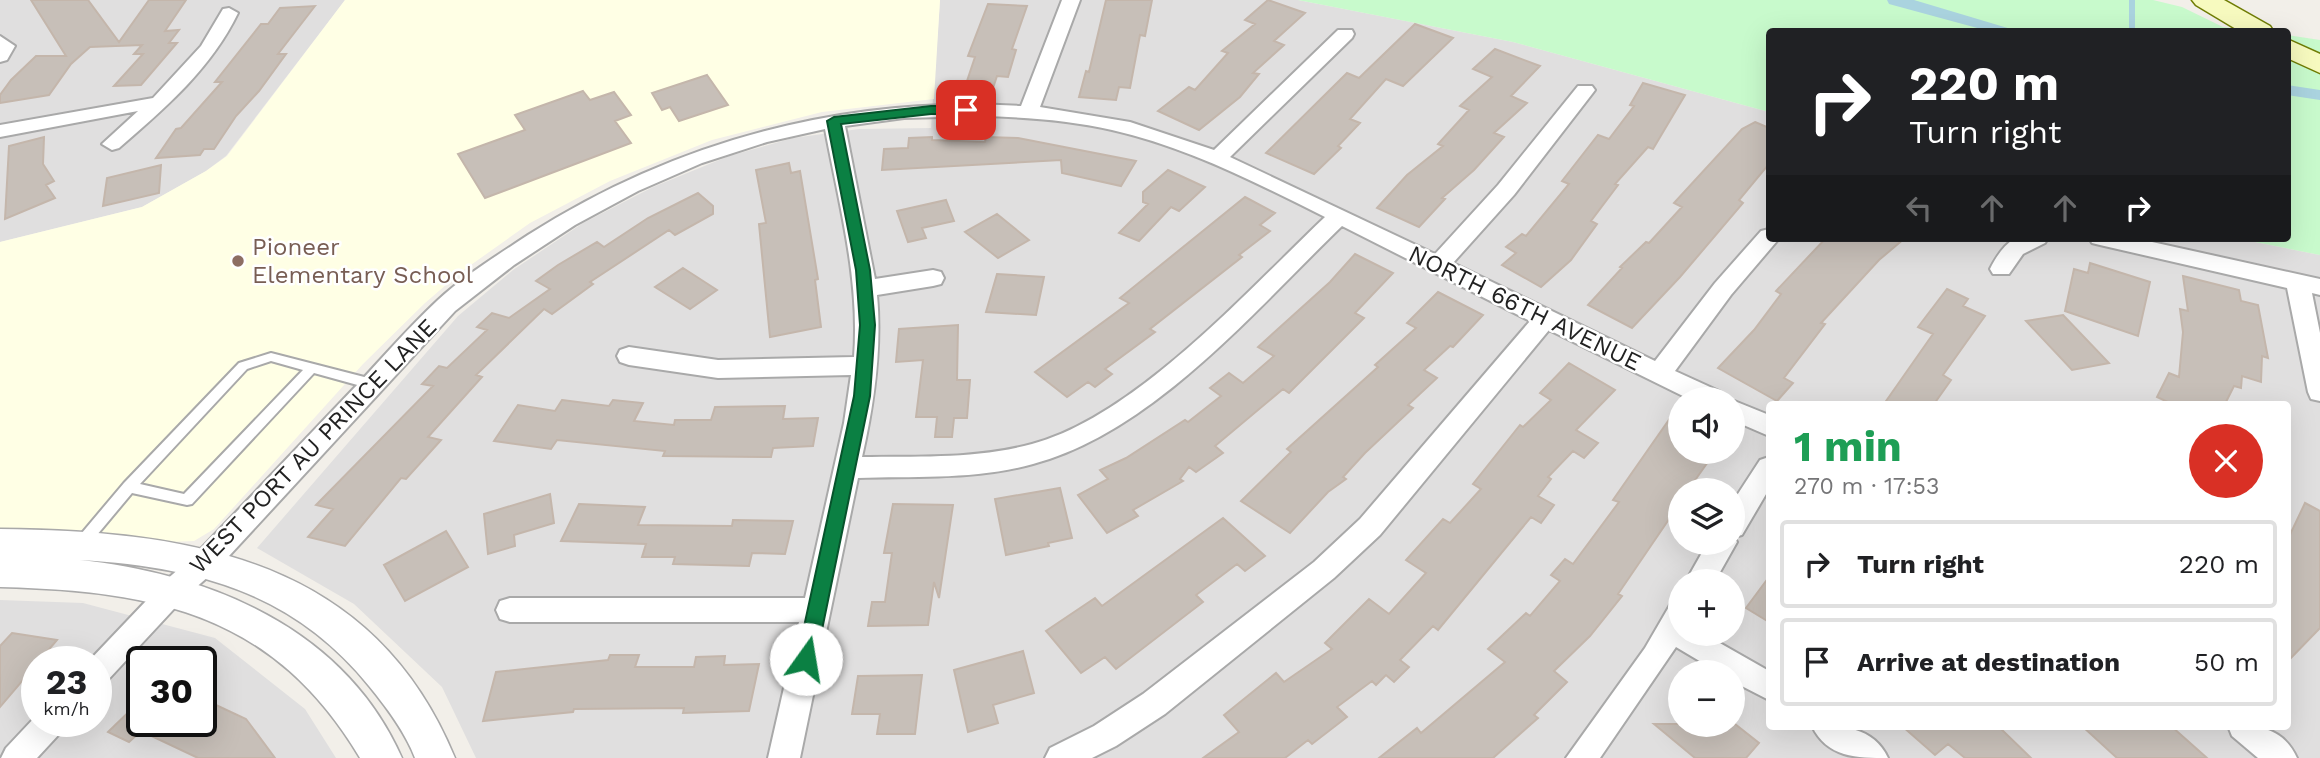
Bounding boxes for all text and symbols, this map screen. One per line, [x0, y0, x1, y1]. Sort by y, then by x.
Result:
text: 220 m [1909, 54, 2059, 112]
icon: right [1794, 56, 1885, 147]
pin [936, 80, 996, 140]
icon: arrive [947, 91, 985, 129]
text: Turn right [1909, 113, 2061, 151]
icon: left [1900, 189, 1938, 227]
icon: ahead [1973, 189, 2011, 227]
icon: ahead [2046, 189, 2084, 227]
icon: right [2119, 189, 2157, 227]
place label: Pioneer Elementary School [252, 233, 474, 289]
street label: NORTH 66TH AVENUE [1404, 240, 1646, 376]
marker: Pioneer Elementary School [230, 253, 246, 269]
street label: WEST PORT AU PRINCE LANE [184, 313, 442, 579]
map controls [1668, 387, 1745, 737]
button: sound [1668, 387, 1745, 464]
text: 1 min [1794, 422, 1902, 471]
button: close [2189, 424, 2263, 498]
text: 270 m · 17:53 [1794, 473, 1939, 500]
button: layers [1668, 478, 1745, 555]
icon: right [1798, 545, 1836, 583]
text: Turn right [1857, 549, 1984, 579]
text: 220 m [2179, 549, 2259, 579]
button: + [1668, 569, 1745, 646]
position arrow [769, 622, 843, 696]
icon: arrive [1798, 643, 1836, 681]
speed limit sign: 30 [126, 646, 217, 737]
text: Arrive at destination [1857, 647, 2120, 677]
text: 50 m [2194, 647, 2259, 677]
button: − [1668, 660, 1745, 737]
text: 23 [46, 661, 87, 703]
text: km/h [43, 698, 90, 719]

